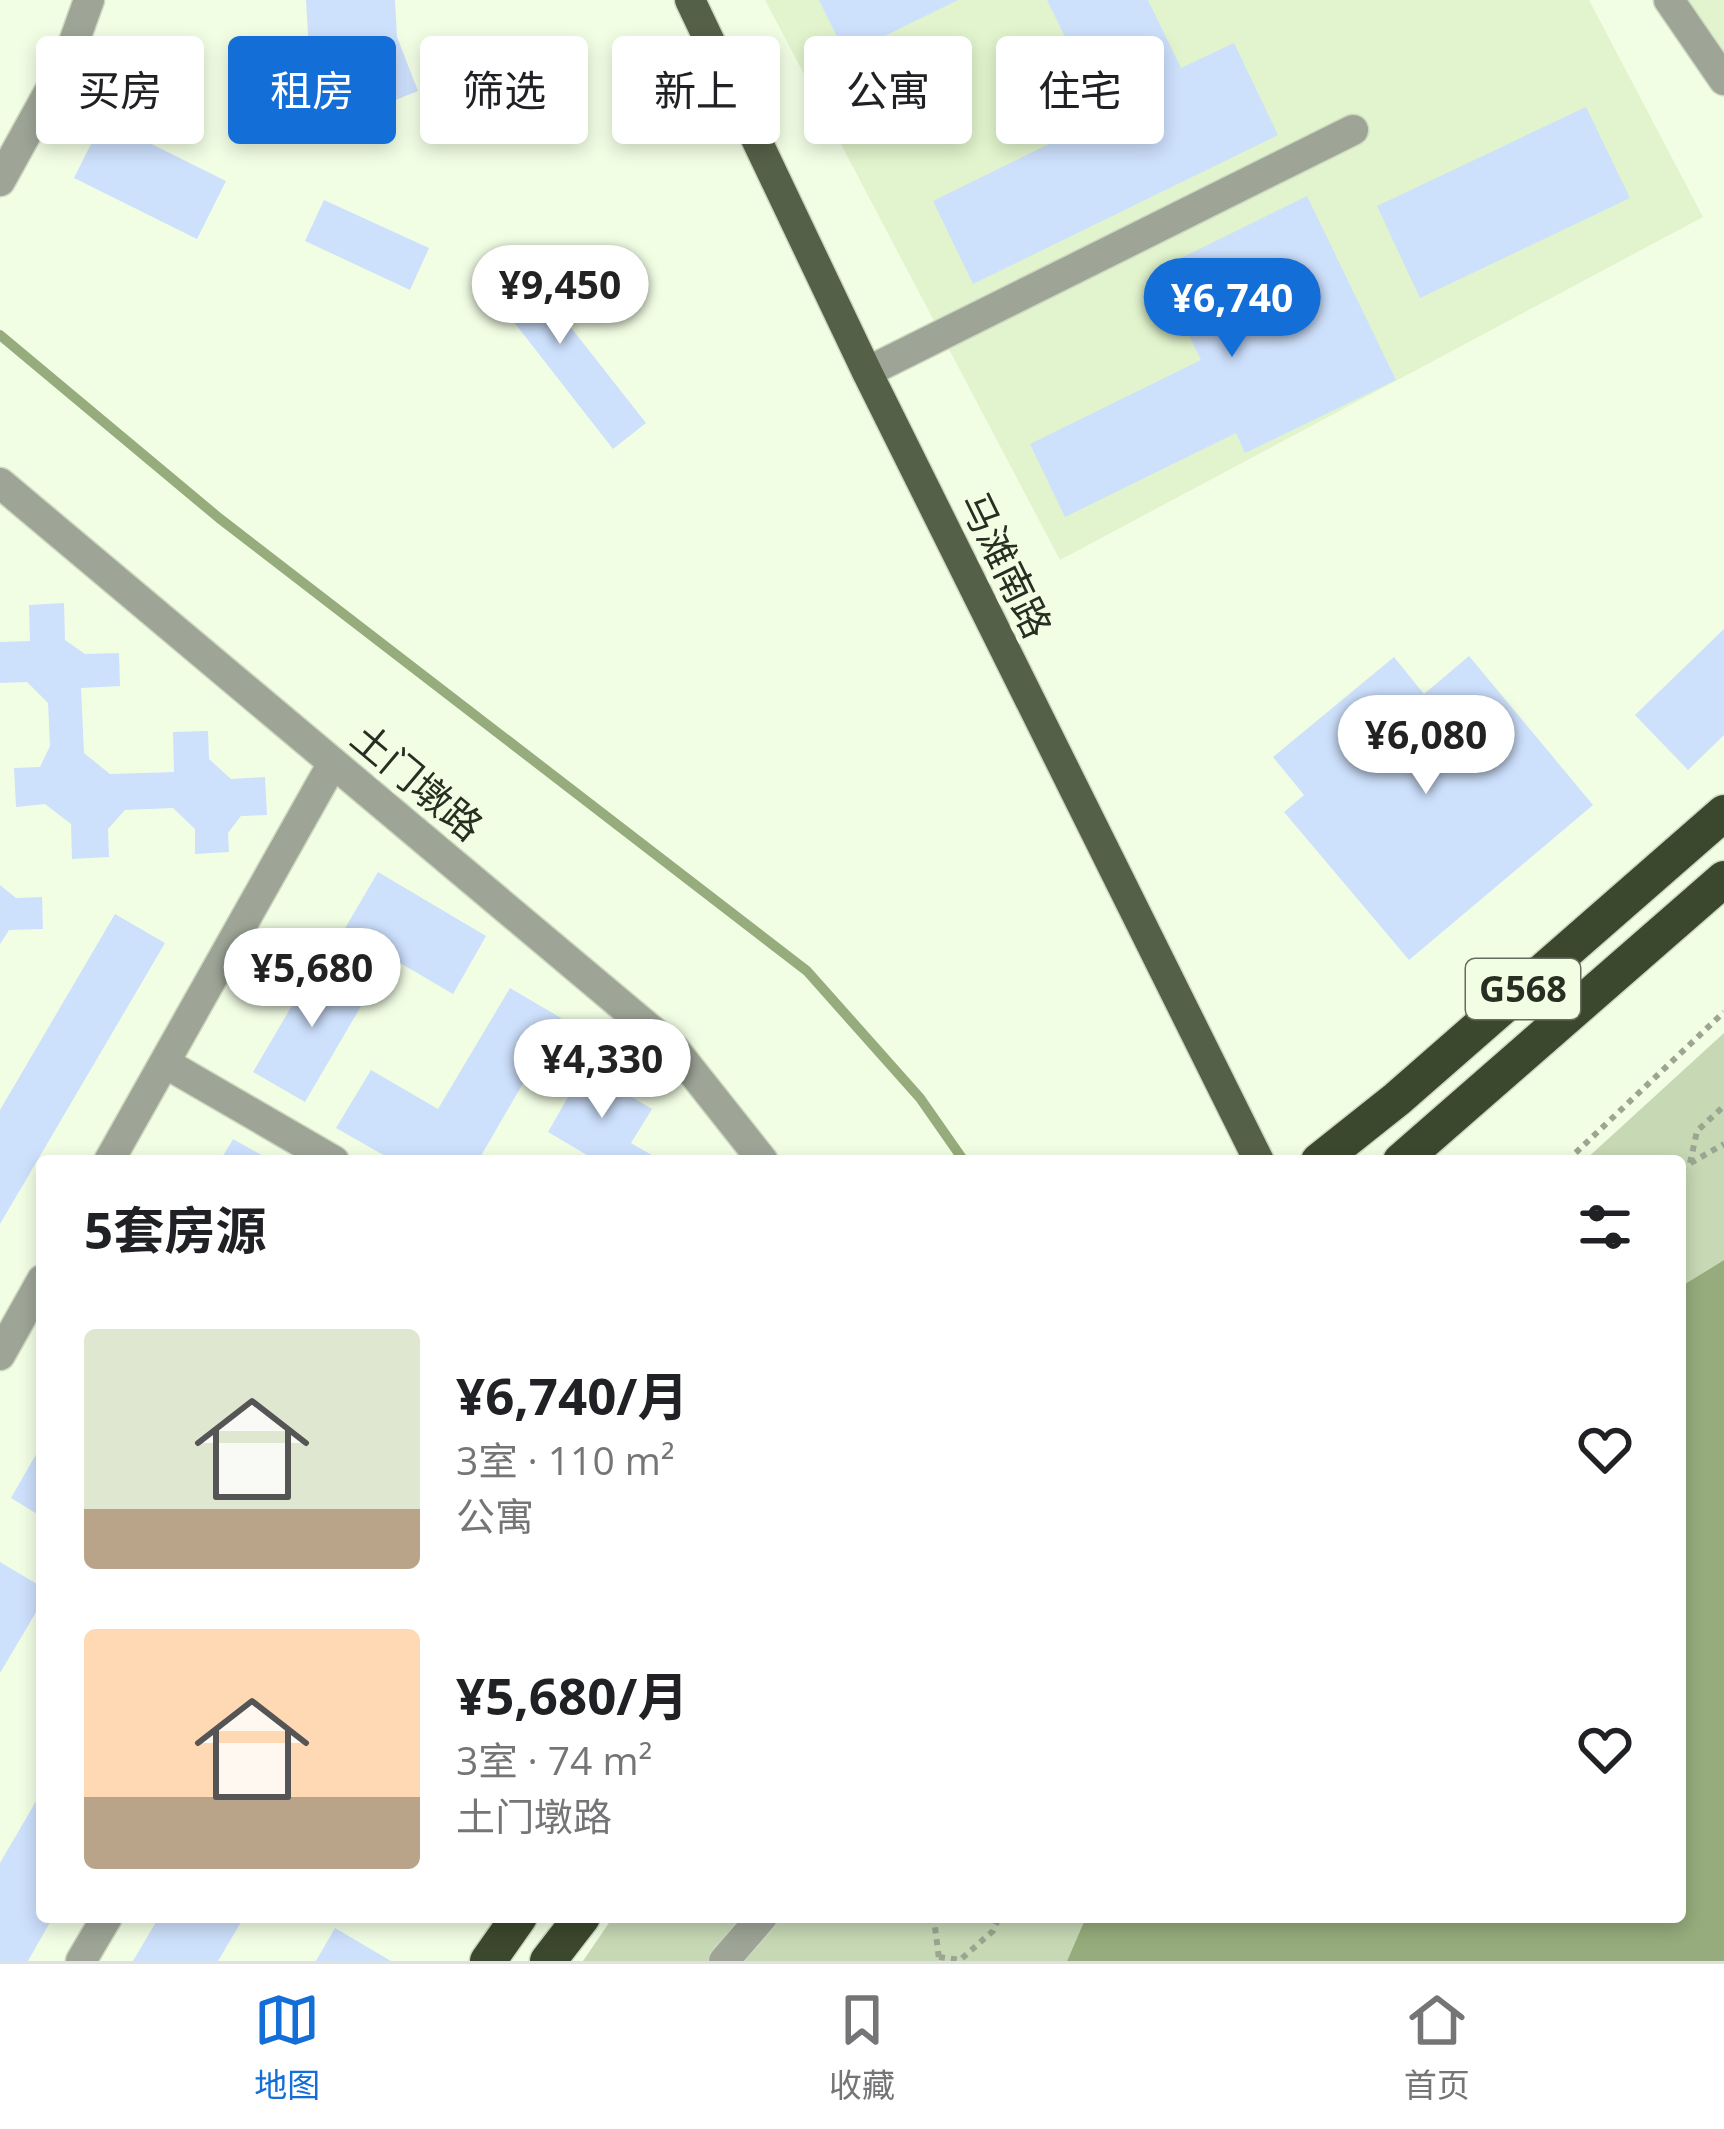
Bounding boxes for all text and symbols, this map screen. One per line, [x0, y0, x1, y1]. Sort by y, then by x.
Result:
chip: 买房 [36, 36, 204, 144]
chip: 租房 [228, 36, 396, 144]
chip: 筛选 [420, 36, 588, 144]
chip: 新上 [612, 36, 780, 144]
chip: 公寓 [804, 36, 972, 144]
chip: 住宅 [996, 36, 1164, 144]
pin: ¥9,450 [462, 245, 658, 347]
text: ¥9,450 [499, 257, 621, 310]
pin: ¥6,740 [1134, 258, 1330, 360]
text: ¥6,740 [1171, 270, 1293, 323]
street label: 马滩南路 [949, 483, 1065, 646]
pin: ¥6,080 [1328, 695, 1524, 797]
text: ¥6,080 [1365, 707, 1487, 760]
street label: 土门墩路 [341, 710, 495, 851]
pin: ¥5,680 [214, 928, 410, 1030]
text: ¥5,680 [251, 940, 373, 993]
road number: G568 [1466, 959, 1580, 1019]
pin: ¥4,330 [504, 1019, 700, 1121]
text: ¥4,330 [541, 1031, 663, 1084]
text: 5套房源 [84, 1194, 266, 1264]
icon: filters [1572, 1194, 1638, 1260]
text: ¥6,740/月 [456, 1360, 688, 1430]
icon: home [180, 1377, 324, 1521]
icon: heart [1572, 1416, 1638, 1482]
text: 3室 · 110 m² [456, 1433, 675, 1486]
text: 公寓 [456, 1489, 534, 1542]
text: ¥5,680/月 [456, 1660, 688, 1730]
icon: home [180, 1677, 324, 1821]
icon: heart [1572, 1716, 1638, 1782]
text: 3室 · 74 m² [456, 1733, 652, 1786]
text: 土门墩路 [456, 1789, 612, 1842]
tab: 地图 [254, 1987, 320, 2107]
tab: 收藏 [829, 1987, 895, 2107]
tab: 首页 [1404, 1987, 1470, 2107]

